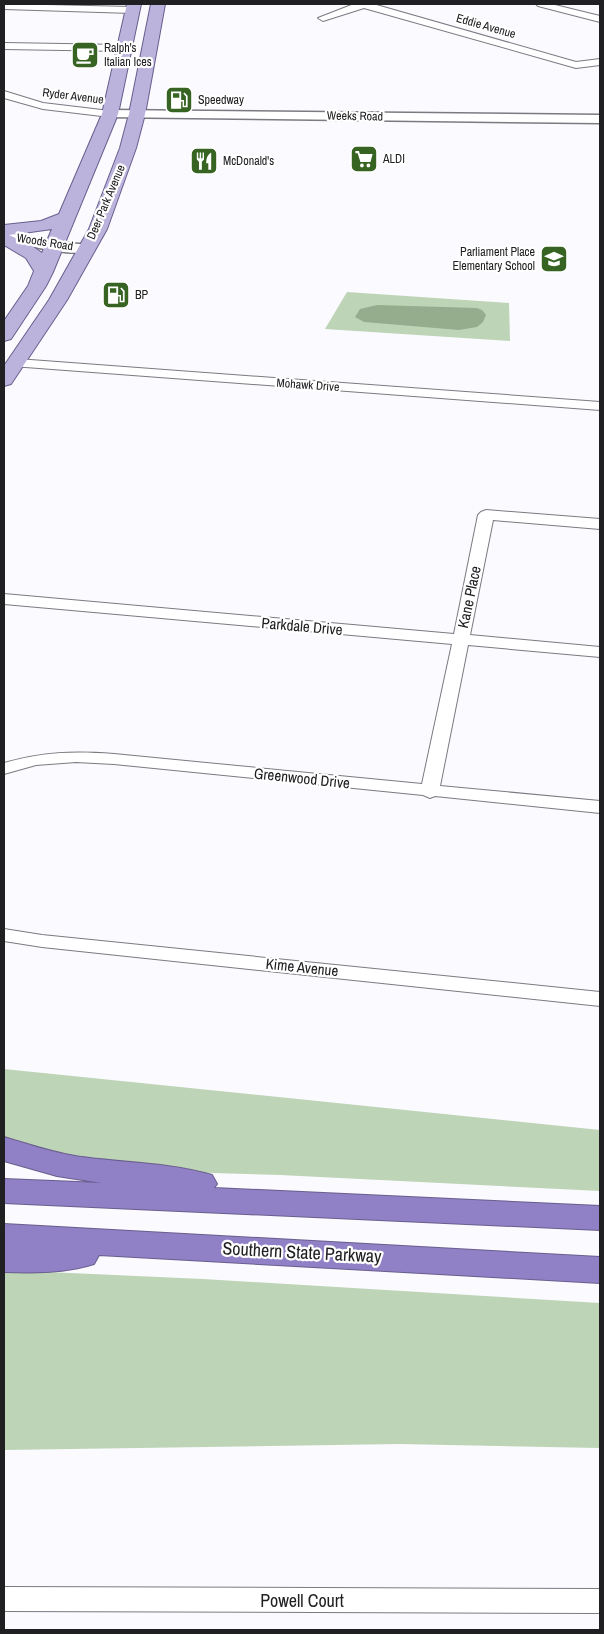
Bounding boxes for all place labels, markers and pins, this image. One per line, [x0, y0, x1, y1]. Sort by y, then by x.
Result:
cafe icon: Ralph's Italian Ices [70, 40, 100, 70]
place label: Ralph's Italian Ices [104, 40, 152, 70]
fuel station icon: Speedway [164, 85, 194, 115]
place label: Speedway [198, 92, 244, 108]
supermarket icon: ALDI [349, 144, 379, 174]
restaurant icon: McDonald's [189, 146, 219, 176]
place label: ALDI [382, 151, 405, 167]
place label: McDonald's [223, 153, 274, 169]
place label: Parliament Place Elementary School [452, 244, 535, 274]
school or university icon: Parliament Place Elementary School [539, 244, 569, 274]
fuel station icon: BP [101, 280, 131, 310]
place label: BP [135, 287, 149, 303]

